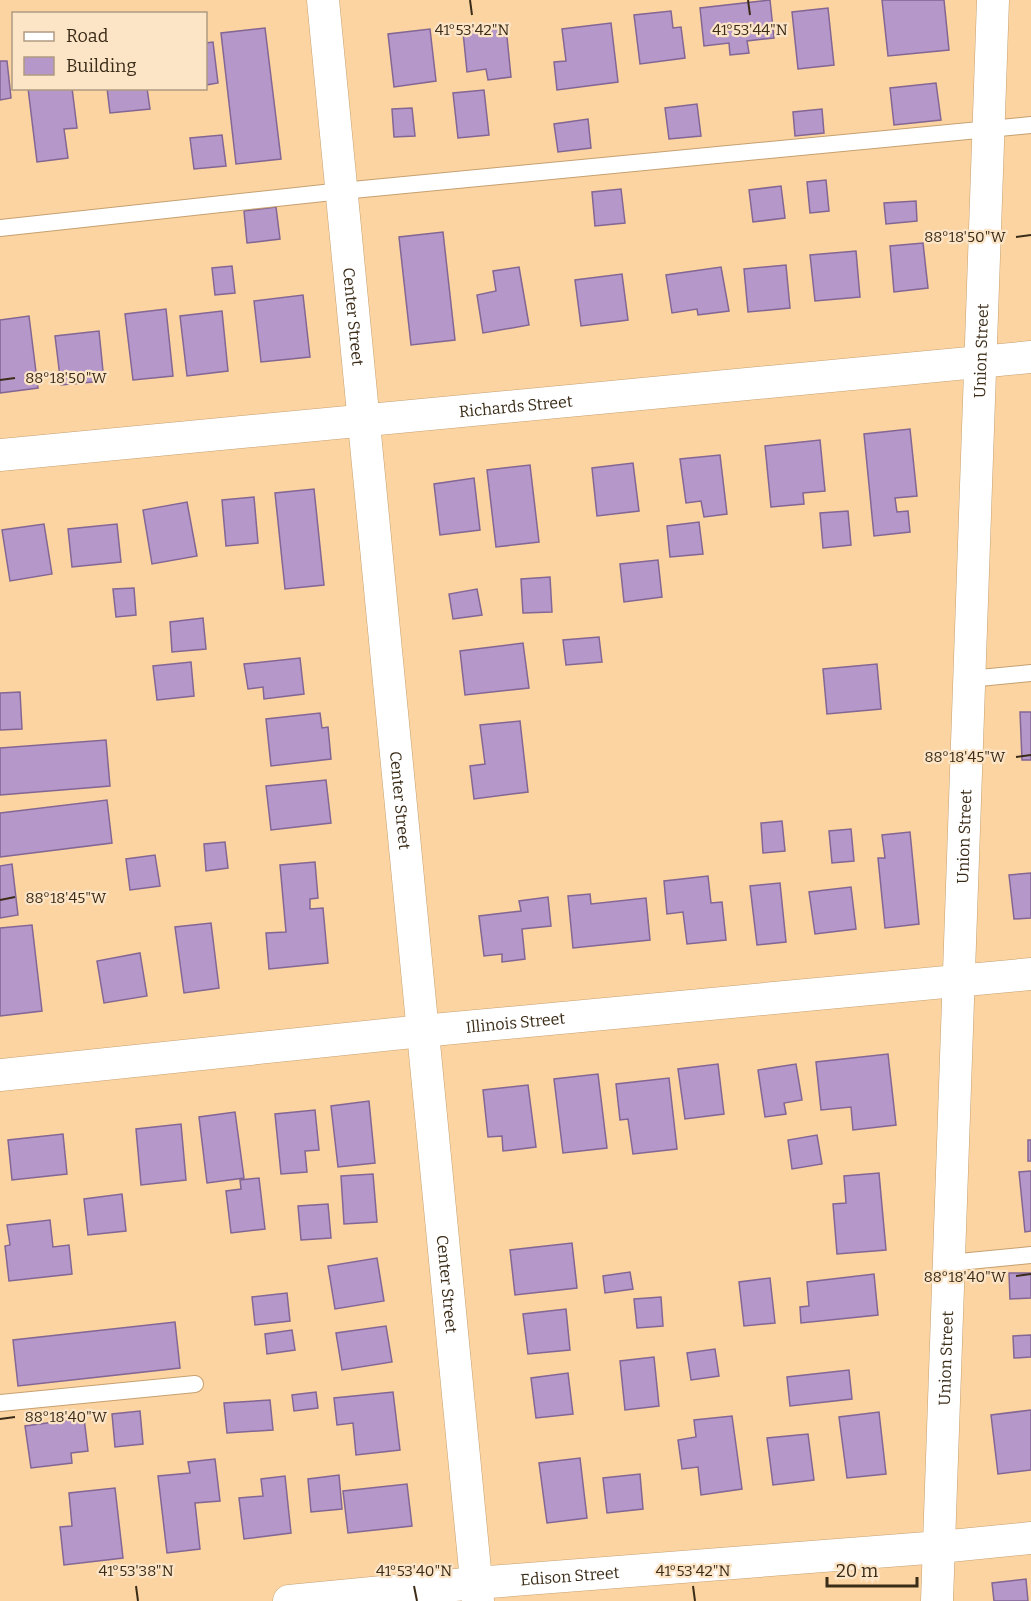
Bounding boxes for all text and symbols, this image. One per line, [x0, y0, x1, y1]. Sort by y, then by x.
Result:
legend [12, 12, 207, 90]
text: 41°53'42"N [435, 21, 509, 39]
text: 41°53'44"N [712, 21, 788, 39]
text: Road [66, 25, 109, 47]
text: Building [66, 55, 137, 77]
text: 88°18'50"W [924, 228, 1006, 246]
street label: Center Street [339, 267, 367, 367]
street label: Union Street [970, 303, 992, 398]
text: 88°18'50"W [25, 369, 107, 387]
street label: Richards Street [458, 392, 574, 421]
text: 88°18'45"W [925, 748, 1006, 766]
street label: Center Street [386, 750, 414, 851]
street label: Union Street [953, 789, 975, 884]
text: 88°18'45"W [26, 889, 107, 907]
street label: Illinois Street [465, 1009, 566, 1037]
street label: Center Street [433, 1234, 461, 1334]
text: 88°18'40"W [924, 1268, 1007, 1286]
street label: Union Street [935, 1310, 957, 1406]
text: 88°18'40"W [25, 1408, 108, 1426]
scale bar [827, 1550, 917, 1588]
text: 20 m [836, 1560, 878, 1582]
text: 41°53'38"N [98, 1562, 174, 1580]
text: 41°53'40"N [376, 1562, 452, 1580]
text: 41°53'42"N [656, 1562, 730, 1580]
street label: Edison Street [520, 1563, 620, 1590]

